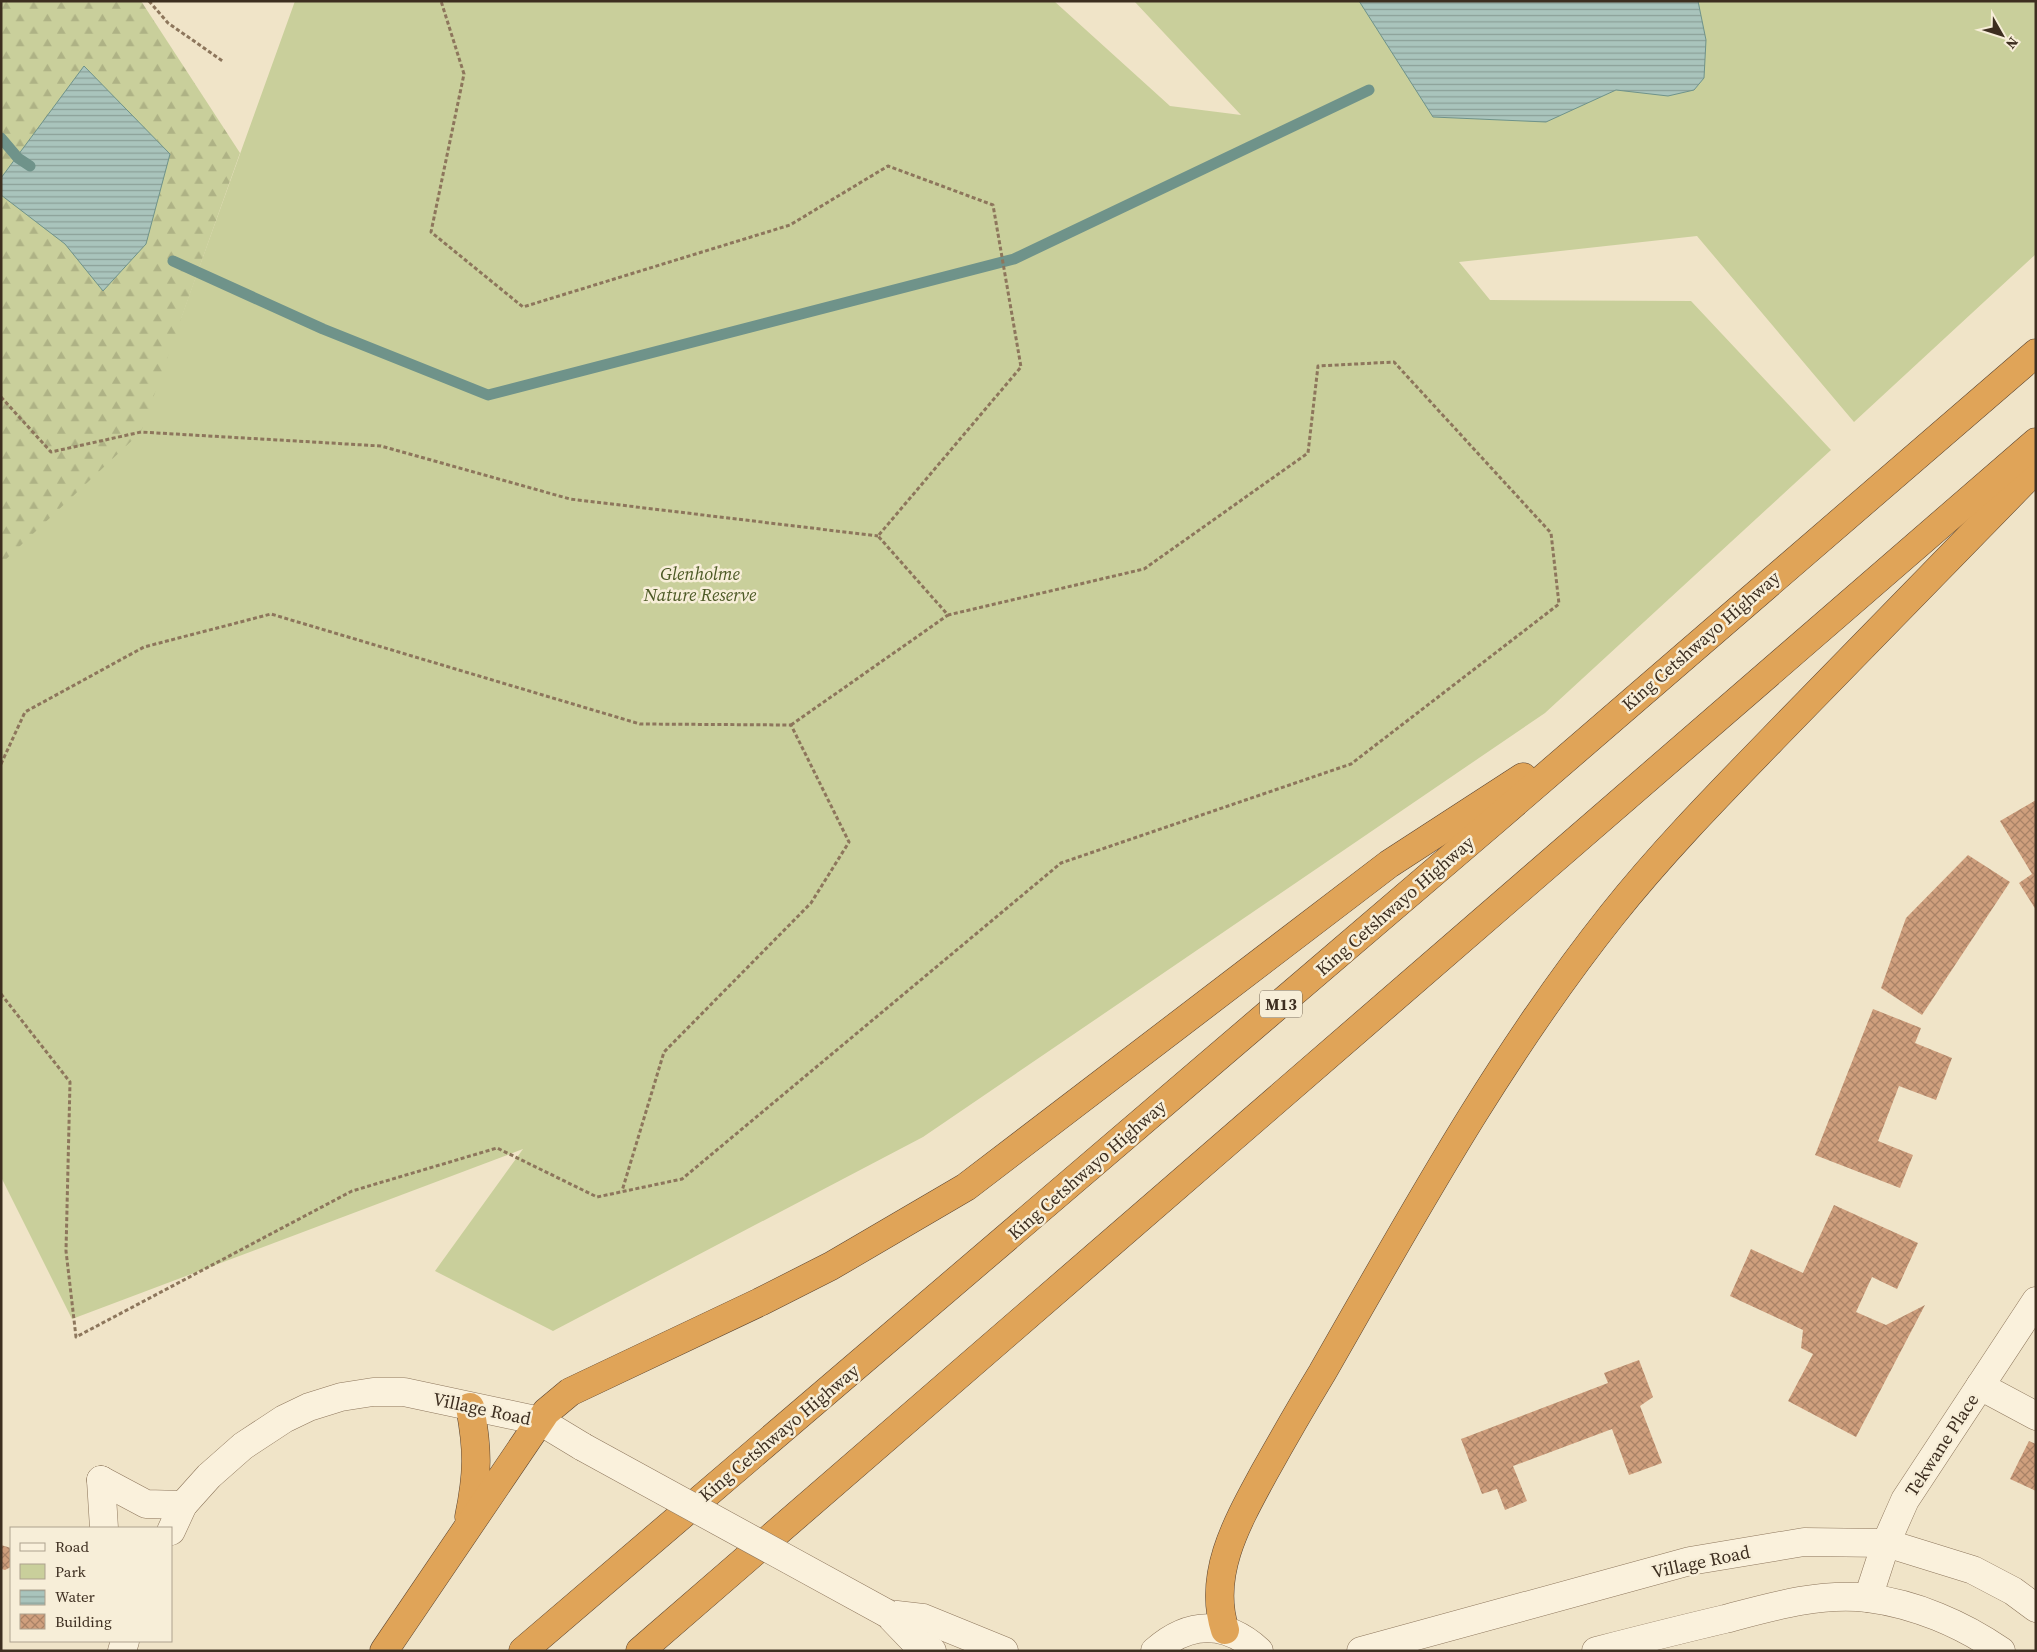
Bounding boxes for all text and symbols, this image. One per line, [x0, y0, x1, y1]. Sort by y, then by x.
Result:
north arrow [1977, 10, 2027, 60]
text: N [2001, 33, 2023, 53]
park label: Glenholme Nature Reserve [643, 561, 757, 607]
street label: King Cetshwayo Highway [1616, 564, 1786, 716]
street label: King Cetshwayo Highway [1310, 829, 1480, 981]
road number: M13 [1260, 991, 1302, 1018]
street label: King Cetshwayo Highway [1002, 1093, 1172, 1245]
street label: King Cetshwayo Highway [693, 1358, 865, 1507]
street label: Village Road [431, 1386, 534, 1431]
street label: Tekwane Place [1899, 1388, 1984, 1501]
legend [10, 1527, 172, 1642]
text: Road [55, 1536, 89, 1557]
street label: Village Road [1649, 1539, 1752, 1584]
text: Park [55, 1561, 87, 1582]
text: Water [55, 1586, 96, 1607]
text: Building [55, 1611, 112, 1632]

